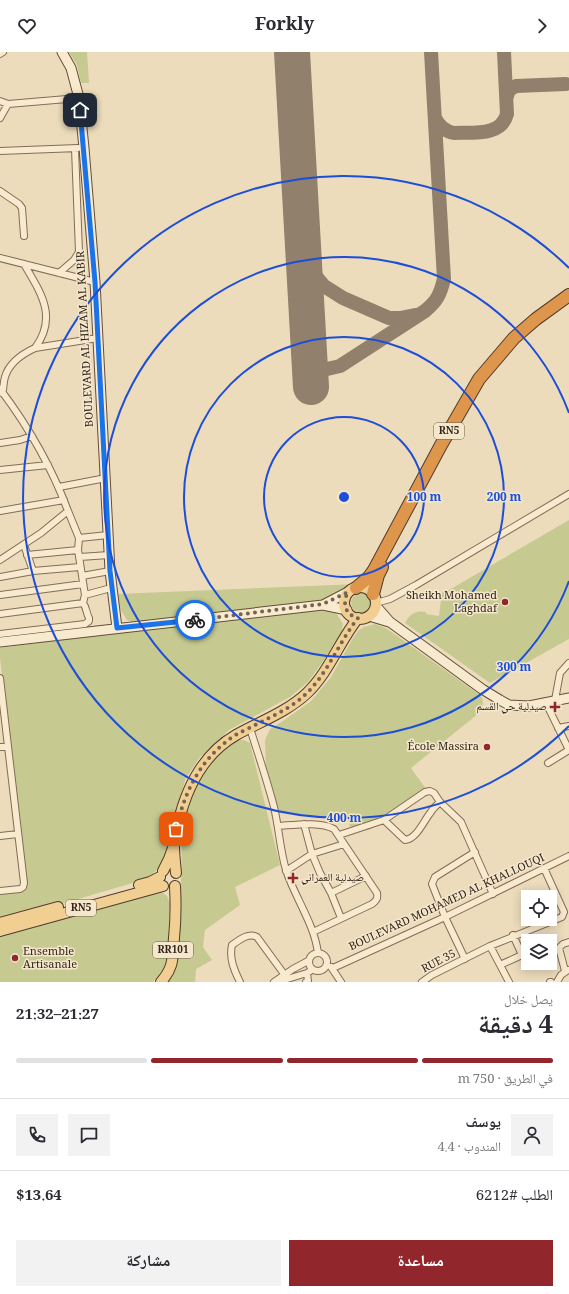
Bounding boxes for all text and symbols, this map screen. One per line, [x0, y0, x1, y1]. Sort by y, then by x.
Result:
text: Forkly [255, 11, 314, 41]
icon: heart [16, 15, 38, 37]
icon: forward [531, 15, 553, 37]
pin [63, 93, 97, 127]
icon: home [69, 99, 91, 121]
street label: BOULEVARD AL HIZAM AL KABIR [72, 250, 100, 428]
road number: RN5 [434, 423, 464, 439]
text: 100 m [407, 488, 441, 509]
text: 200 m [487, 488, 521, 509]
centre of rings [337, 490, 351, 504]
place label: Sheikh Mohamed Laghdaf [406, 587, 498, 619]
marker: Sheikh Mohamed Laghdaf [500, 597, 510, 607]
courier [175, 600, 215, 640]
icon: bike [184, 609, 206, 631]
text: 300 m [497, 658, 531, 679]
place label: صيدلية حي القسم [476, 698, 547, 717]
marker: صيدلية حي القسم [550, 702, 560, 712]
place label: École Massira [408, 738, 479, 757]
marker: École Massira [482, 742, 492, 752]
text: 400 m [327, 809, 361, 830]
pin [159, 812, 193, 846]
icon: bag [165, 818, 187, 840]
street label: BOULEVARD MOHAMED AL KHALLOUQI [346, 849, 548, 957]
place label: صيدلية العمراني [301, 869, 364, 888]
marker: صيدلية العمراني [288, 873, 298, 883]
map controls [521, 890, 557, 970]
button: locate [521, 890, 557, 926]
road number: RN5 [66, 900, 96, 916]
button: layers [521, 934, 557, 970]
road number: RR101 [153, 942, 193, 958]
place label: Ensemble Artisanale [23, 943, 77, 975]
street label: RUE 35 [418, 945, 460, 979]
marker: Ensemble Artisanale [10, 953, 20, 963]
text: يصل خلال [504, 990, 553, 1012]
text: 21:27–21:32 [16, 1003, 99, 1029]
text: 4 دقيقة [478, 1005, 553, 1049]
text: في الطريق · 750 m [458, 1069, 553, 1091]
text: يوسف [466, 1111, 501, 1137]
button: phone [16, 1114, 58, 1156]
button: chat [68, 1114, 110, 1156]
button: person [511, 1114, 553, 1156]
text: المندوب · 4.4 [437, 1137, 501, 1159]
text: $13.64 [16, 1184, 62, 1210]
text: الطلب #6212 [476, 1184, 553, 1210]
button: مشاركة [16, 1240, 281, 1286]
button: مساعدة [289, 1240, 553, 1286]

